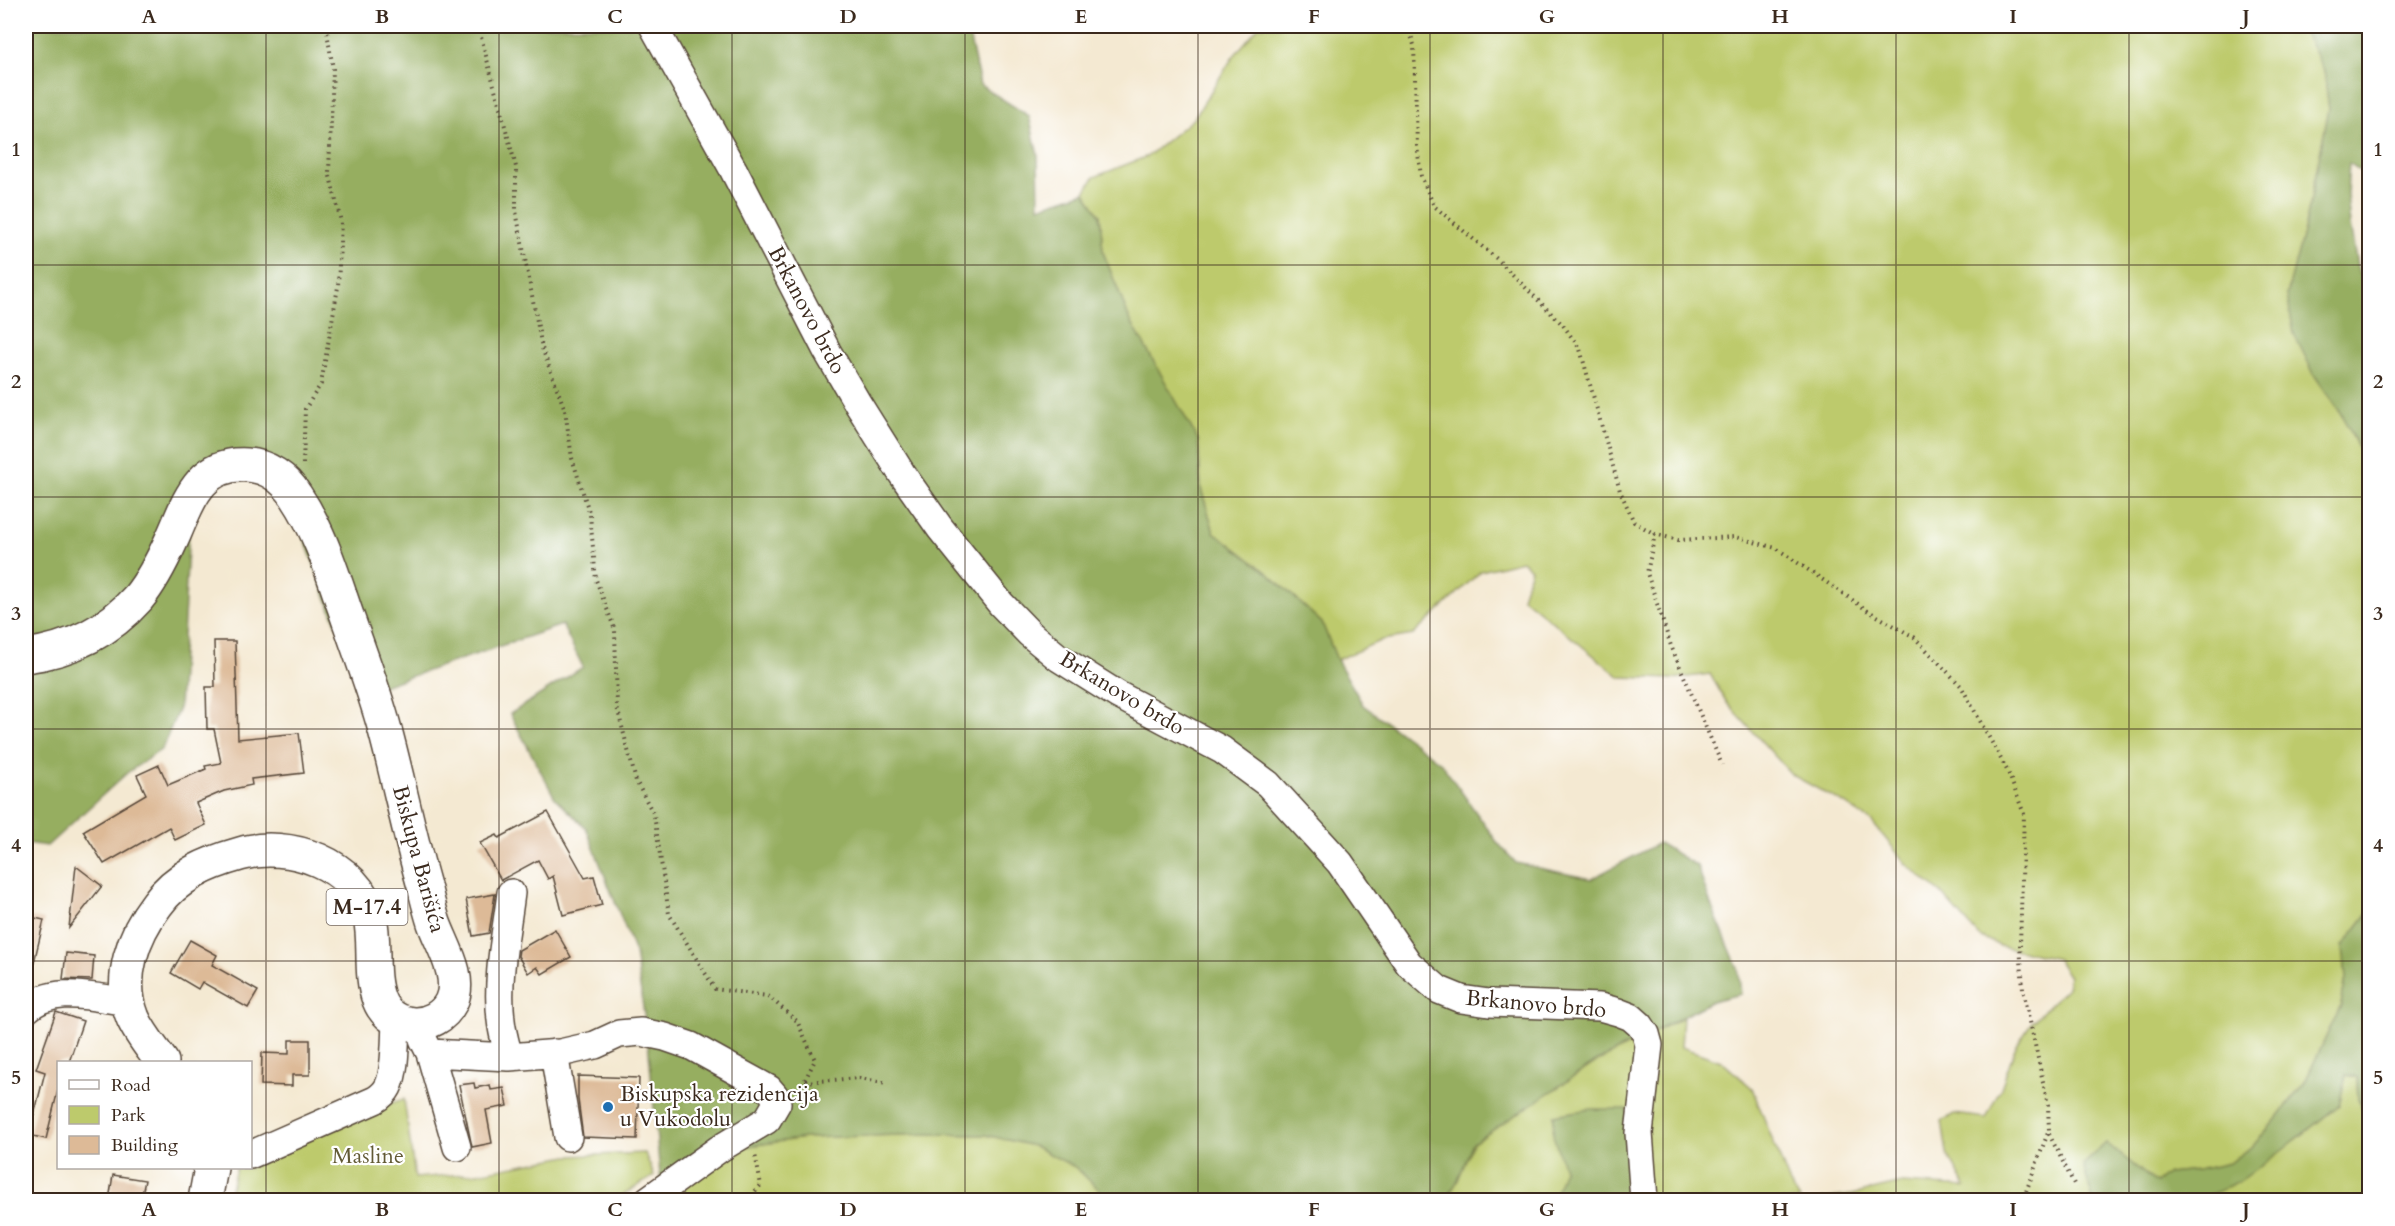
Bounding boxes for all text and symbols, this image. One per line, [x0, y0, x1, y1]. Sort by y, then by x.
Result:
text: A [141, 3, 157, 30]
text: B [375, 3, 389, 30]
text: C [607, 3, 623, 30]
text: D [839, 3, 857, 30]
text: E [1075, 3, 1087, 30]
text: F [1308, 3, 1320, 30]
text: G [1539, 3, 1555, 30]
text: H [1771, 3, 1789, 30]
text: I [2009, 3, 2017, 30]
text: J [2239, 3, 2250, 30]
text: 1 [11, 136, 21, 163]
text: 1 [2373, 136, 2383, 163]
street label: Brkanovo brdo [761, 241, 853, 379]
text: 2 [11, 368, 21, 395]
text: 2 [2373, 368, 2383, 395]
text: 3 [11, 600, 21, 627]
text: 3 [2373, 600, 2383, 627]
street label: Brkanovo brdo [1054, 644, 1190, 742]
street label: Biskupa Barišića [385, 782, 453, 936]
text: 4 [11, 832, 21, 859]
text: 4 [2373, 832, 2383, 859]
road number: M-17.4 [326, 889, 407, 925]
street label: Brkanovo brdo [1464, 983, 1608, 1025]
legend [57, 1061, 252, 1169]
text: 5 [11, 1064, 21, 1091]
text: 5 [2373, 1064, 2383, 1091]
text: Road [111, 1073, 151, 1098]
place label: Biskupska rezidencija u Vukodolu [620, 1079, 819, 1134]
marker: Biskupska rezidencija u Vukodolu [601, 1100, 615, 1114]
text: Park [111, 1103, 146, 1128]
text: Building [111, 1133, 179, 1158]
park label: Masline [332, 1141, 404, 1171]
text: A [141, 1196, 157, 1223]
text: B [375, 1196, 389, 1223]
text: C [607, 1196, 623, 1223]
text: D [839, 1196, 857, 1223]
text: E [1075, 1196, 1087, 1223]
text: F [1308, 1196, 1320, 1223]
text: G [1539, 1196, 1555, 1223]
text: H [1771, 1196, 1789, 1223]
text: I [2009, 1196, 2017, 1223]
text: J [2239, 1196, 2250, 1223]

